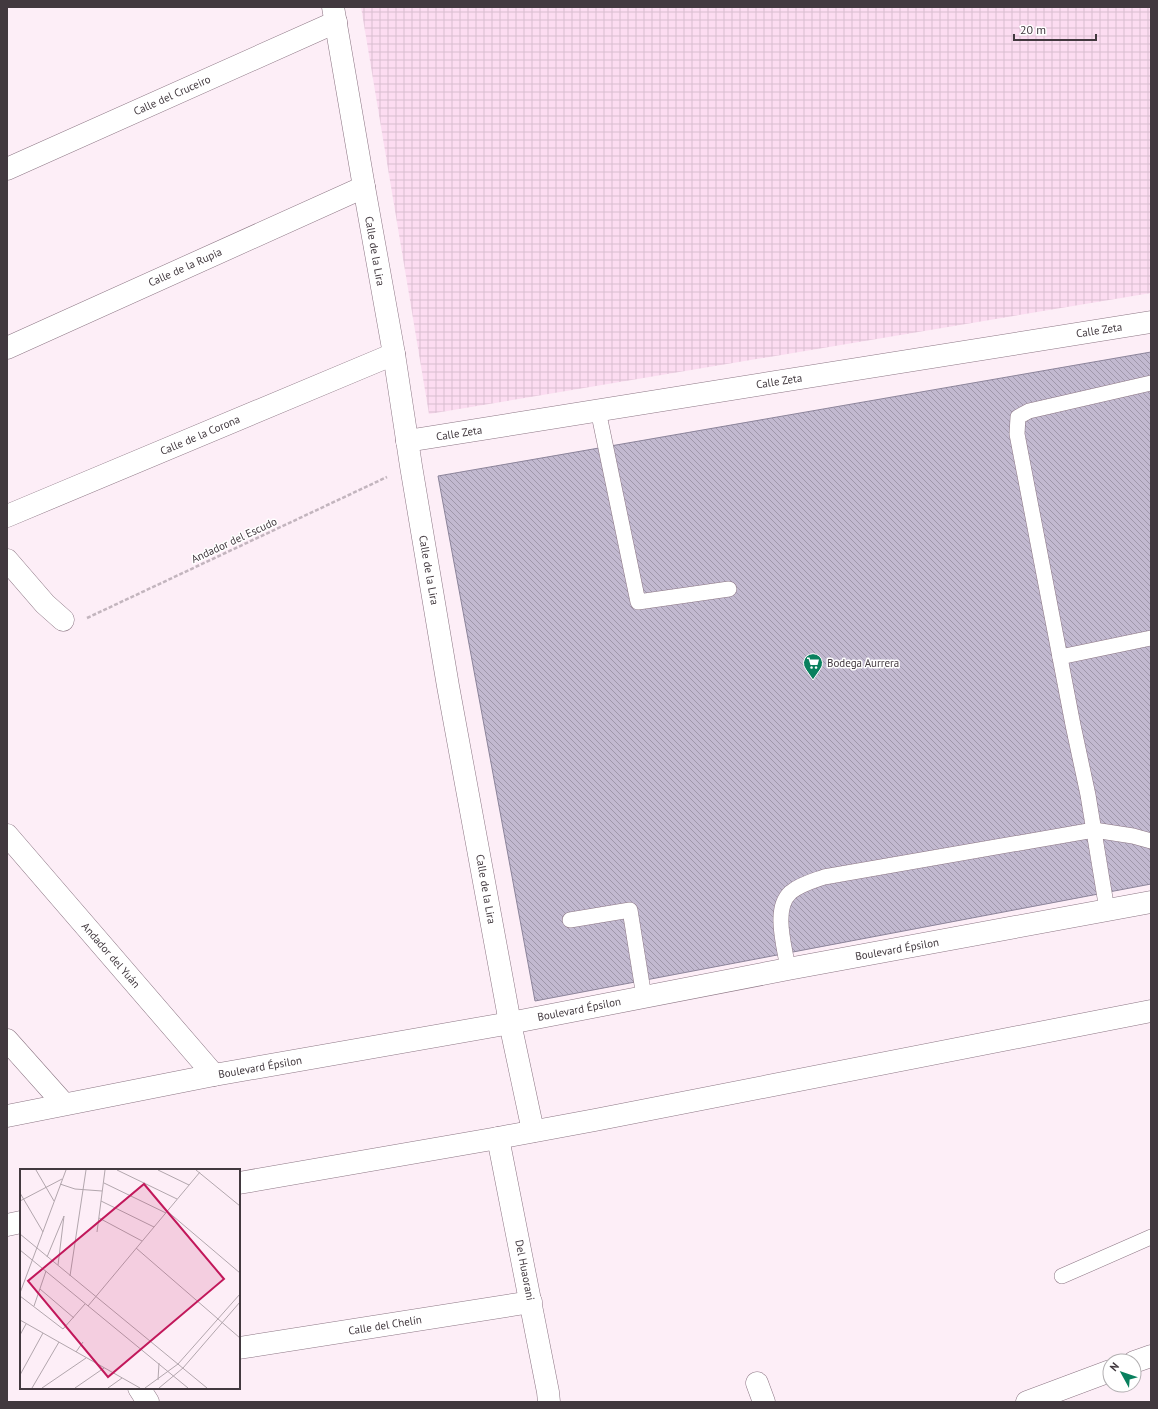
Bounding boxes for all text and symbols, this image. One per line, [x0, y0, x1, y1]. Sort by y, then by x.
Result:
scale bar [1014, 16, 1096, 42]
text: 20 m [1020, 22, 1046, 37]
street label: Calle del Cruceiro [131, 72, 213, 118]
street label: Calle de la Lira [362, 215, 388, 287]
street label: Calle de la Rupia [146, 244, 224, 290]
street label: Calle Zeta [1075, 319, 1123, 341]
street label: Calle Zeta [755, 370, 803, 392]
street label: Calle de la Corona [158, 412, 242, 458]
street label: Calle Zeta [435, 422, 483, 444]
street label: Andador del Escudo [189, 514, 279, 566]
street label: Calle de la Lira [416, 534, 442, 606]
supermarket icon: Bodega Aurrera [802, 652, 824, 680]
place label: Bodega Aurrera [827, 656, 899, 670]
street label: Calle de la Lira [473, 853, 499, 925]
street label: Andador del Yuán [79, 919, 143, 991]
street label: Boulevard Épsilon [854, 935, 940, 963]
street label: Boulevard Épsilon [536, 994, 622, 1024]
street label: Boulevard Épsilon [217, 1053, 303, 1081]
inset map [20, 1169, 240, 1389]
street label: Del Huaorani [512, 1238, 538, 1302]
street label: Calle del Chelín [347, 1312, 423, 1338]
north arrow [1102, 1353, 1142, 1393]
text: N [1107, 1359, 1122, 1374]

